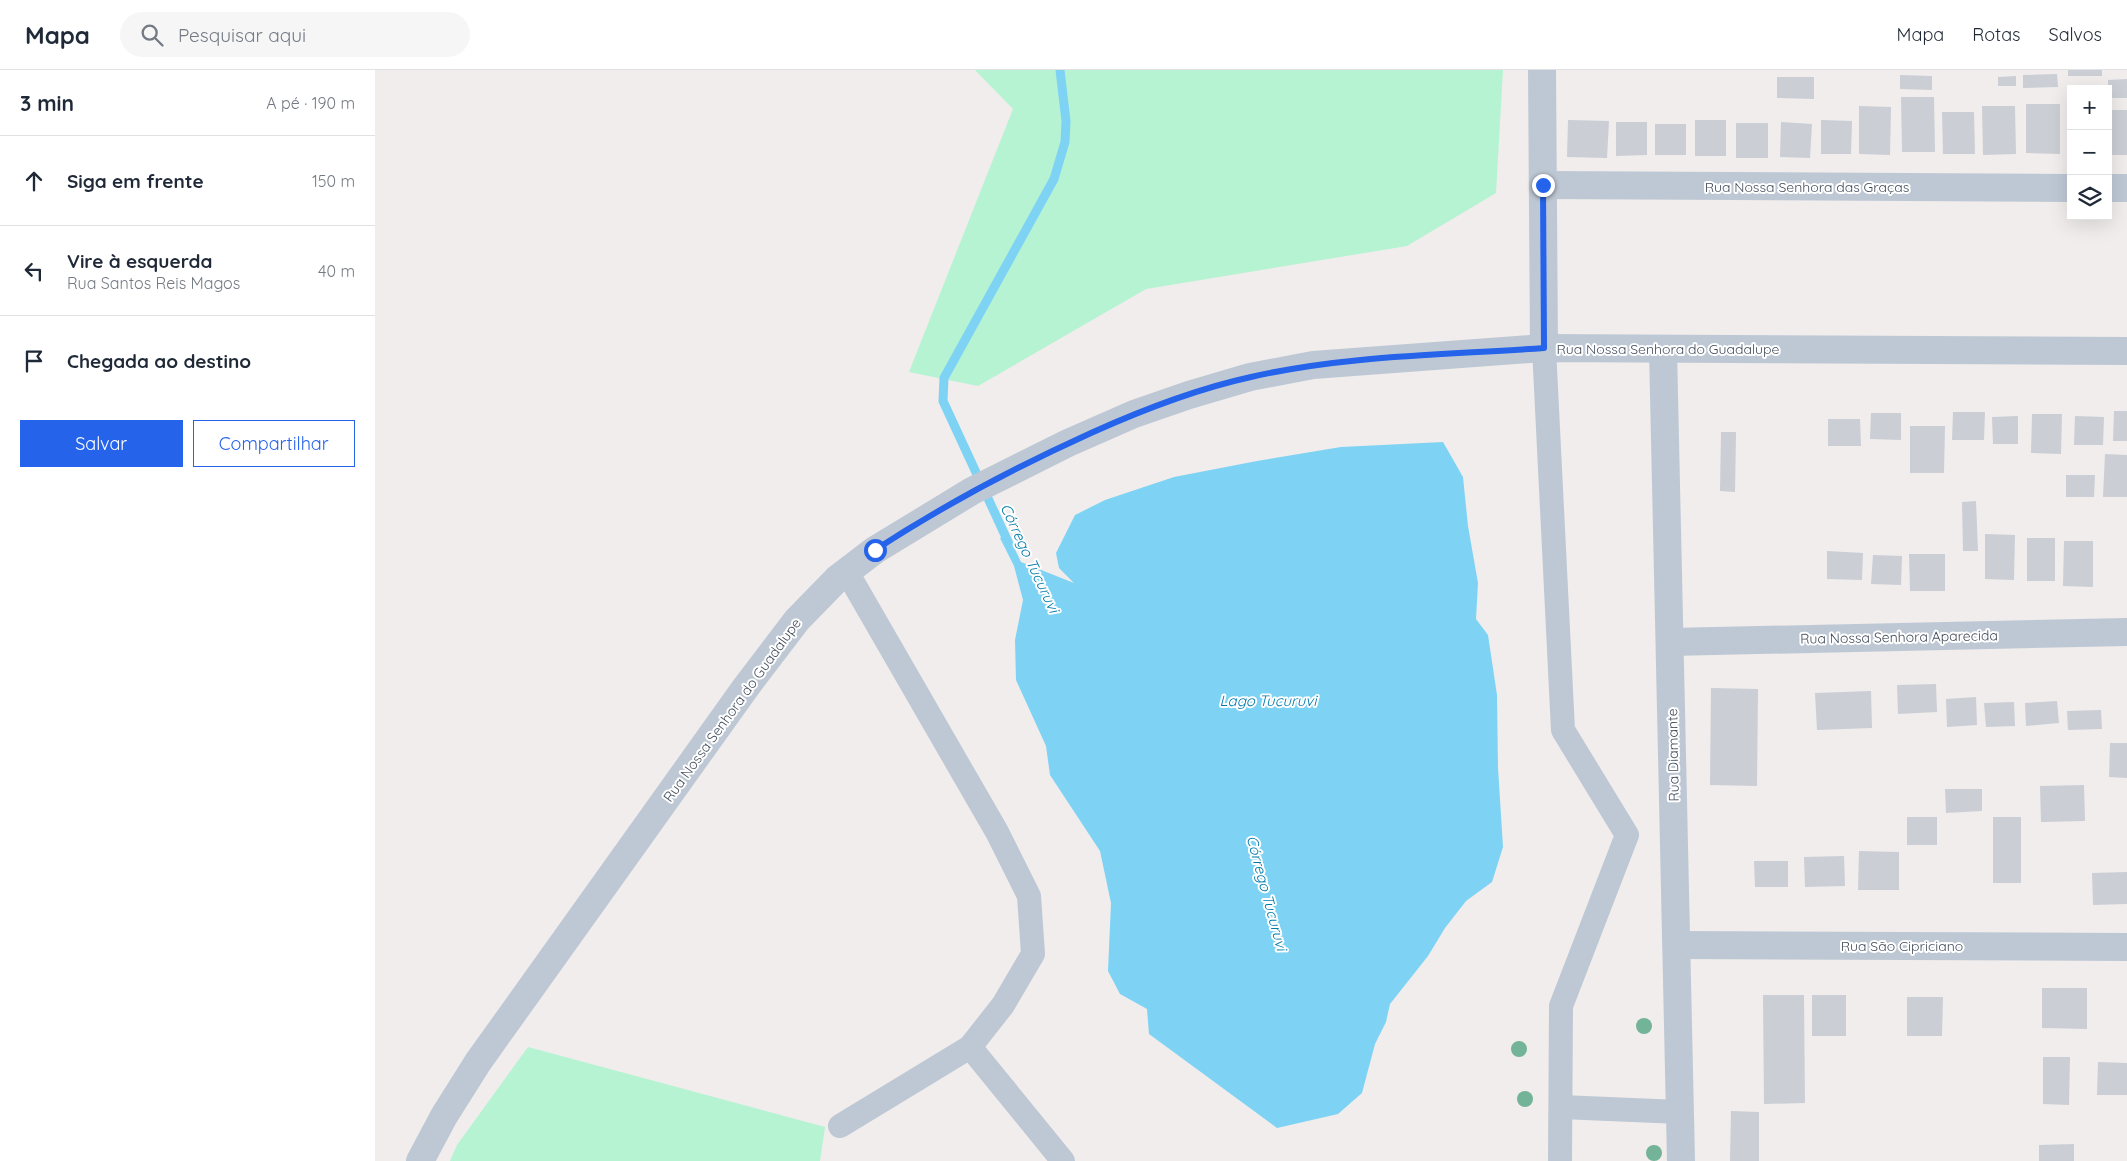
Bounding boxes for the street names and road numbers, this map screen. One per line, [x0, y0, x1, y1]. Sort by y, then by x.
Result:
street label: Rua Nossa Senhora das Graças [1705, 178, 1909, 196]
street label: Rua Nossa Senhora do Guadalupe [1557, 340, 1780, 358]
street label: Rua Nossa Senhora do Guadalupe [659, 614, 805, 805]
street label: Rua Nossa Senhora Aparecida [1800, 626, 1998, 648]
street label: Rua Diamante [1663, 708, 1683, 802]
street label: Rua São Cipriciano [1841, 937, 1963, 955]

